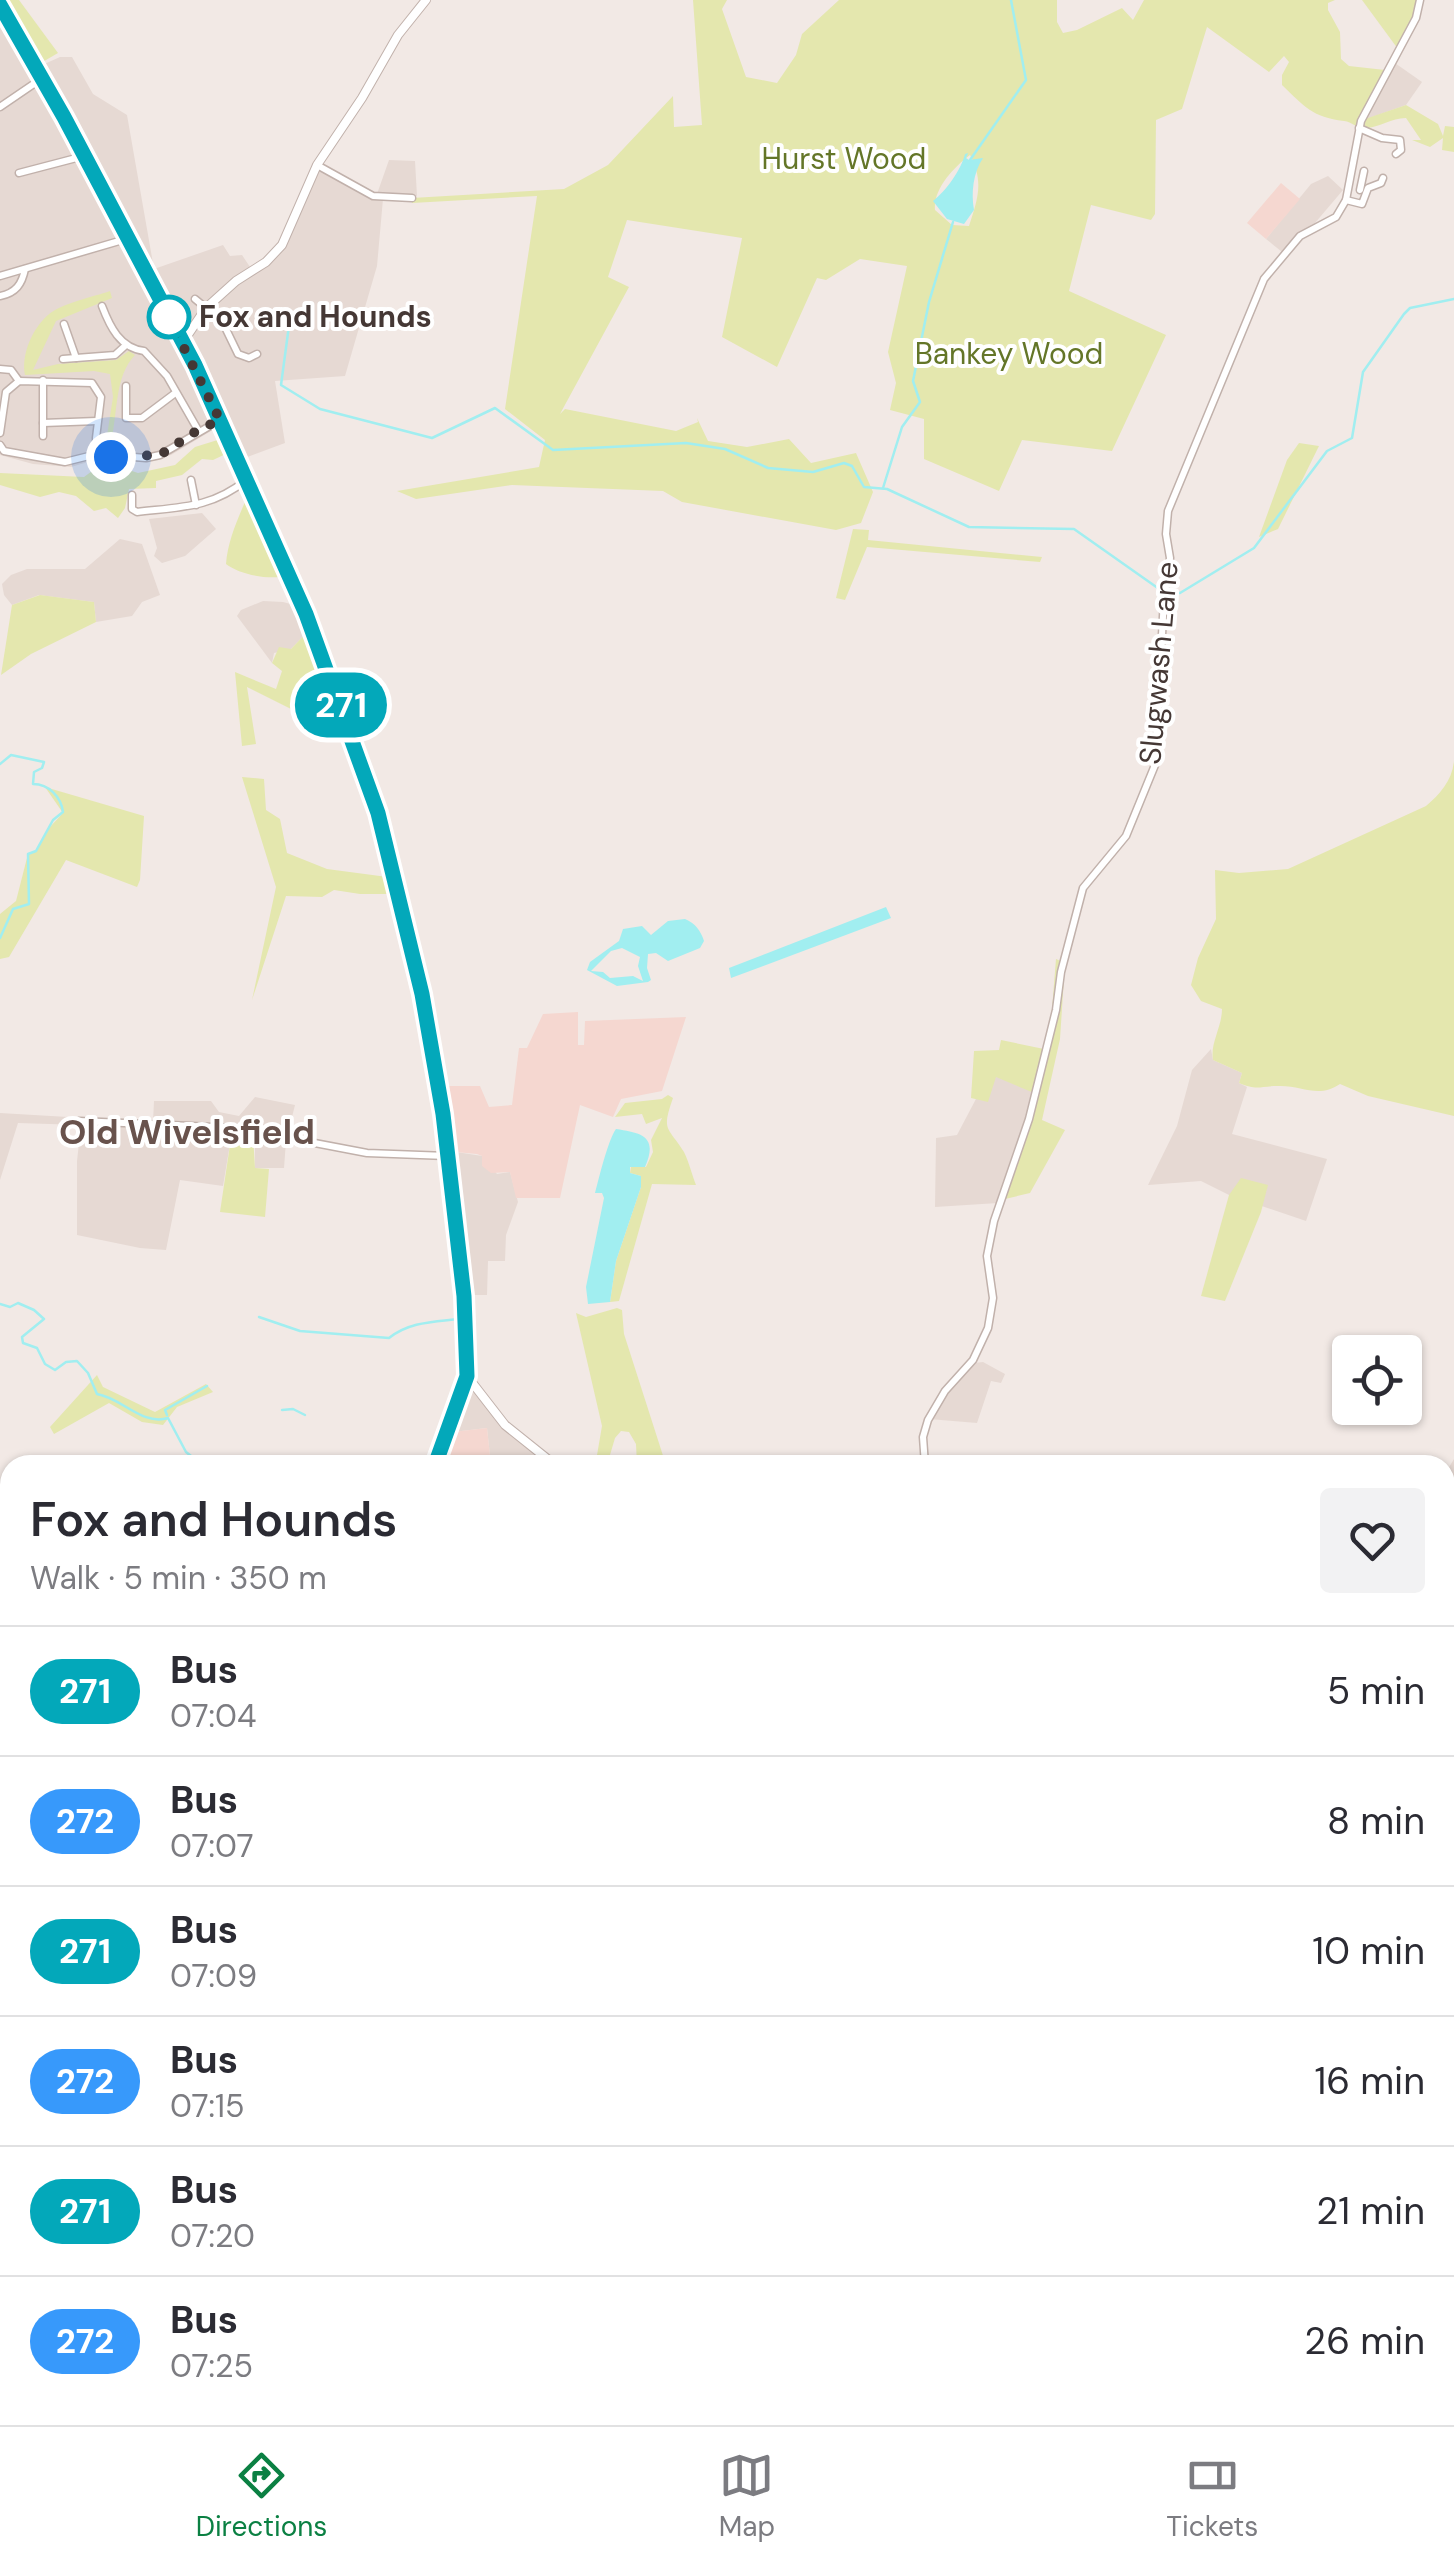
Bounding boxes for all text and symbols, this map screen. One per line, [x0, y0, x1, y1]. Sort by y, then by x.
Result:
park label: Hurst Wood [762, 139, 926, 178]
marker: Fox and Hounds [148, 296, 190, 338]
place label: Fox and Hounds [199, 297, 432, 336]
park label: Bankey Wood [915, 334, 1103, 373]
your location [86, 432, 136, 482]
street label: Slugwash Lane [1130, 560, 1187, 766]
line badge: 271 [284, 672, 398, 738]
text: 271 [315, 682, 367, 728]
district label: Old Wivelsfield [59, 1109, 315, 1155]
map controls [1332, 1335, 1422, 1425]
button: locate [1332, 1335, 1422, 1425]
text: Fox and Hounds [30, 1488, 397, 1551]
button: heart [1320, 1488, 1425, 1593]
text: Walk · 5 min · 350 m [30, 1557, 327, 1599]
text: Bus [170, 1645, 238, 1695]
text: 5 min [1327, 1666, 1425, 1716]
text: 271 [59, 1668, 111, 1714]
text: 07:04 [170, 1695, 256, 1737]
text: Bus [170, 1775, 238, 1825]
text: 8 min [1327, 1796, 1425, 1846]
text: 272 [56, 1798, 114, 1844]
text: 07:07 [170, 1825, 254, 1867]
text: Bus [170, 1905, 238, 1955]
text: 10 min [1312, 1926, 1425, 1976]
text: 271 [59, 1928, 111, 1974]
text: 07:09 [170, 1955, 257, 1997]
text: Bus [170, 2035, 238, 2085]
text: 16 min [1314, 2056, 1425, 2106]
text: 272 [56, 2058, 114, 2104]
text: 07:15 [170, 2085, 245, 2127]
text: Bus [170, 2165, 238, 2215]
text: 21 min [1316, 2186, 1425, 2236]
text: 271 [59, 2188, 111, 2234]
text: 07:20 [170, 2215, 255, 2257]
text: Bus [170, 2295, 238, 2345]
text: 26 min [1304, 2316, 1425, 2366]
text: 272 [56, 2318, 114, 2364]
text: 07:25 [170, 2345, 253, 2387]
tab: Directions [196, 2448, 327, 2545]
tab: Map [719, 2448, 775, 2545]
tab: Tickets [1166, 2448, 1258, 2545]

